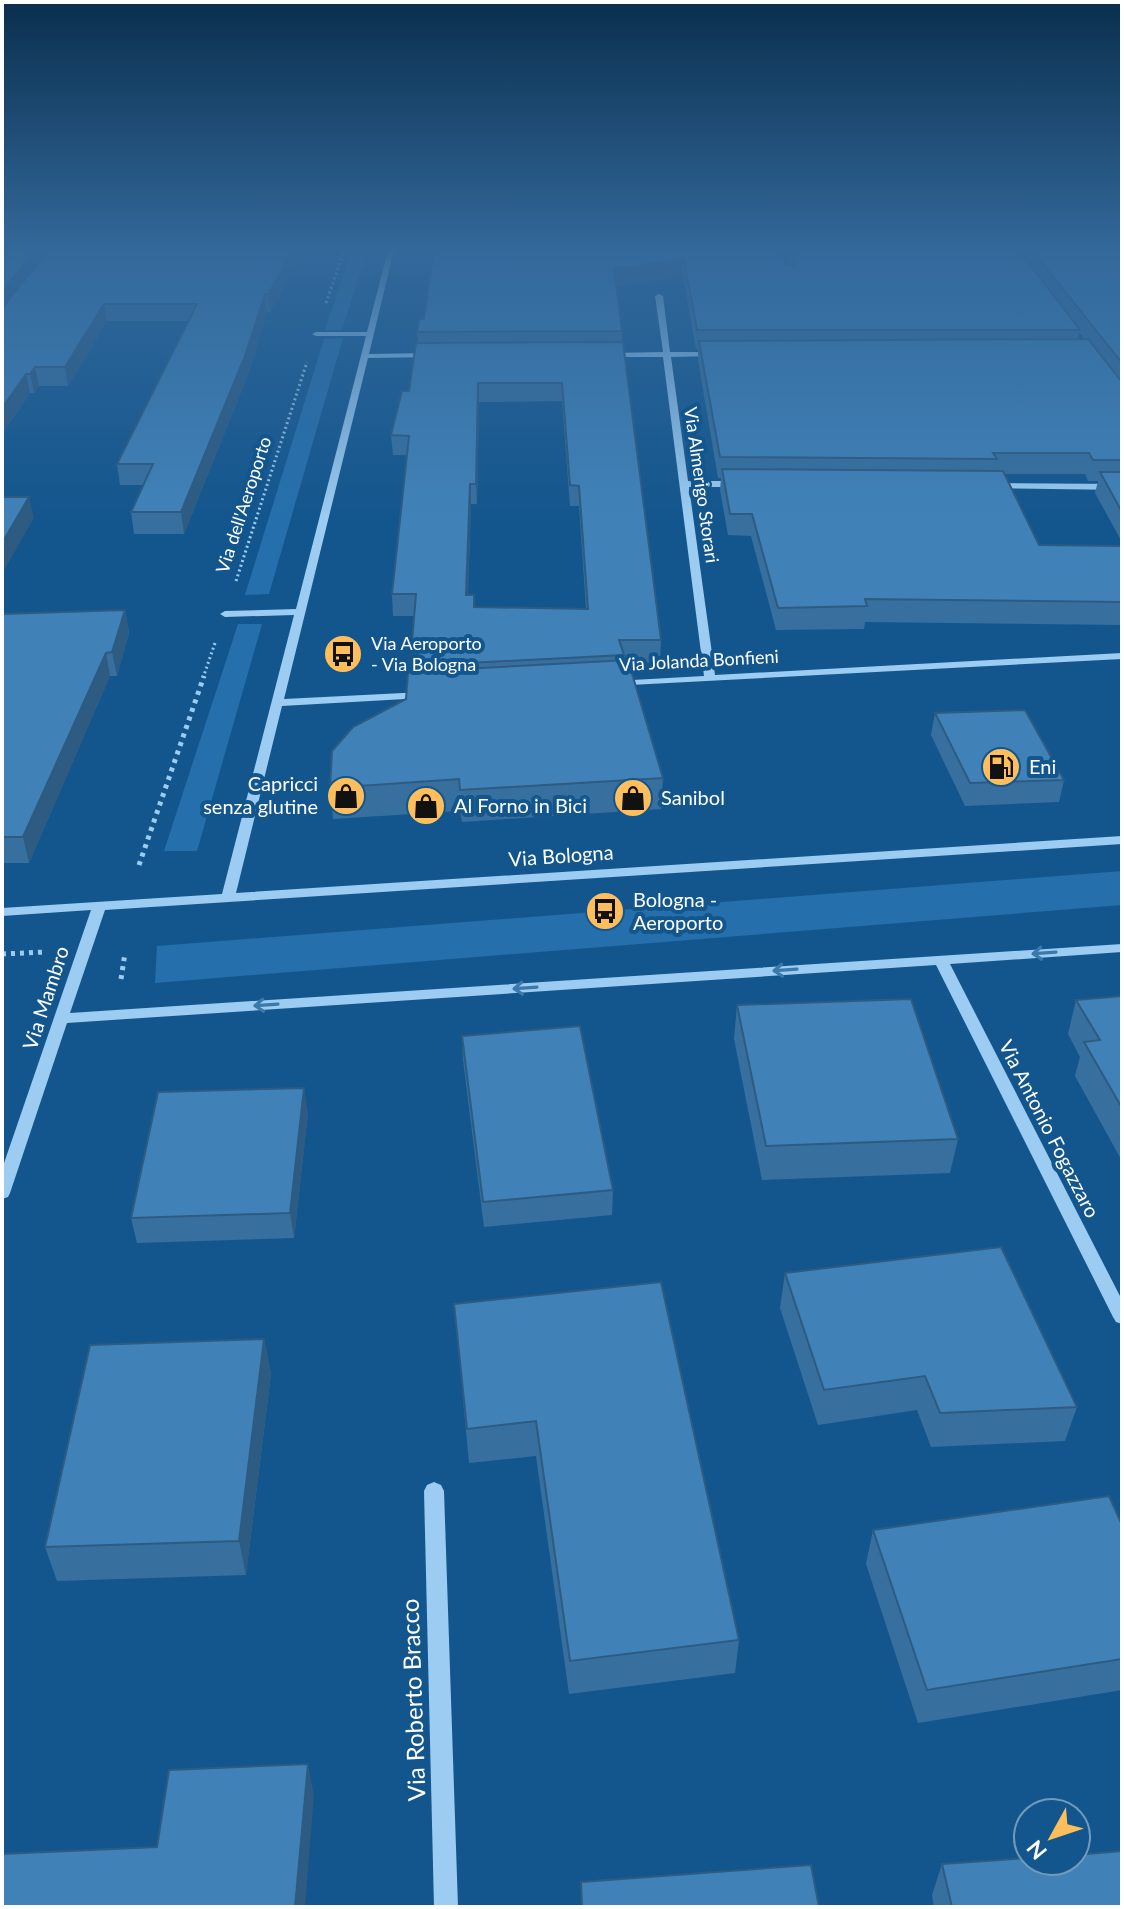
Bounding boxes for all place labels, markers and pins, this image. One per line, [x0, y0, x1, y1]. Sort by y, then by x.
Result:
place label: Via Aeroporto - Via Bologna [371, 632, 482, 675]
bus stop icon: Via Aeroporto - Via Bologna [322, 633, 364, 675]
fuel station icon: Eni [980, 746, 1022, 788]
place label: Eni [1029, 754, 1056, 778]
place label: Capricci senza glutine [203, 771, 318, 818]
shop icon: Capricci senza glutine [325, 775, 367, 817]
shop icon: Sanibol [612, 777, 654, 819]
shop icon: Al Forno in Bici [405, 785, 447, 827]
place label: Sanibol [661, 785, 725, 809]
place label: Al Forno in Bici [454, 793, 587, 817]
place label: Bologna - Aeroporto [633, 887, 723, 934]
bus stop icon: Bologna - Aeroporto [584, 890, 626, 932]

